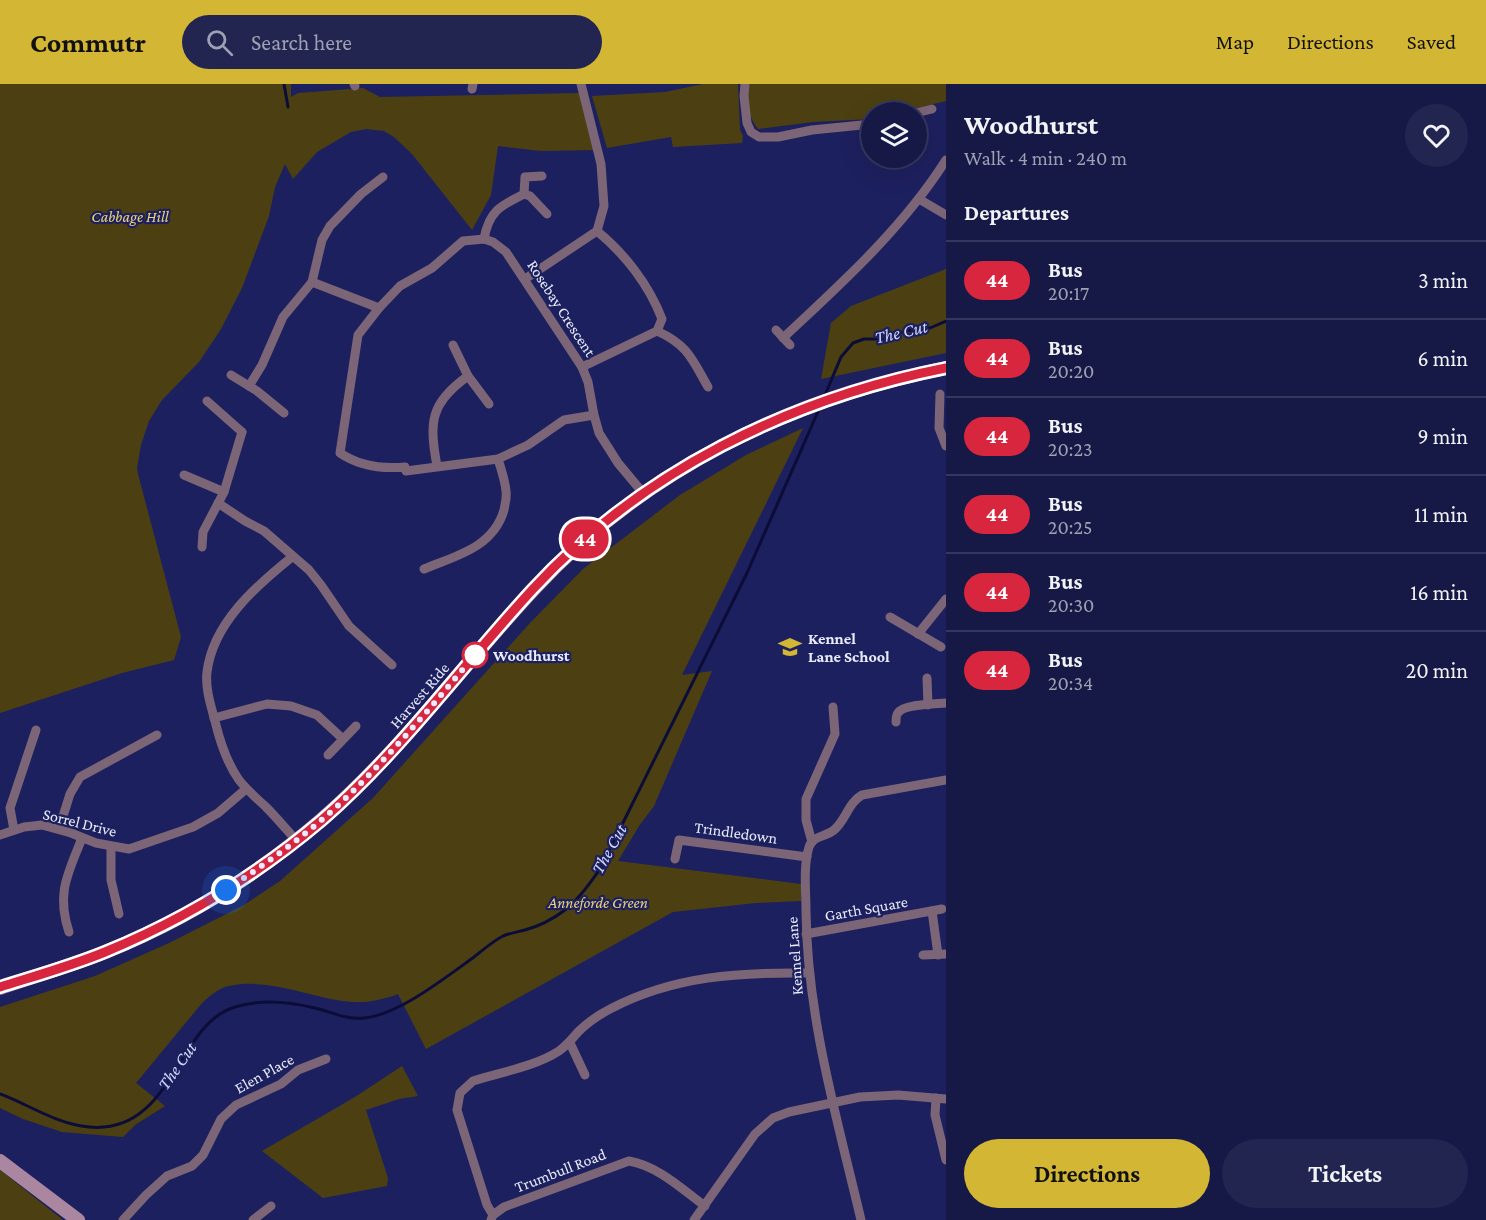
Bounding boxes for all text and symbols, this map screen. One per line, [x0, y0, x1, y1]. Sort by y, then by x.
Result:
search box [182, 15, 602, 69]
icon: search [203, 26, 236, 59]
text: Commutr [30, 27, 146, 58]
text: Search here [251, 30, 352, 55]
text: Map [1216, 30, 1254, 54]
text: Directions [1287, 30, 1374, 54]
text: Saved [1407, 30, 1456, 54]
map controls [861, 102, 927, 168]
button: layers [861, 102, 927, 168]
button: heart [1405, 104, 1468, 167]
text: Woodhurst [964, 109, 1098, 140]
text: Walk · 4 min · 240 m [964, 147, 1127, 169]
text: Departures [964, 200, 1069, 225]
park label: Cabbage Hill [91, 208, 170, 226]
street label: Rosebay Crescent [523, 257, 599, 361]
text: Bus [1048, 257, 1082, 282]
text: 44 [986, 268, 1008, 292]
text: 3 min [1418, 268, 1468, 293]
text: 20:17 [1048, 282, 1089, 304]
water label: The Cut [873, 316, 930, 348]
text: Bus [1048, 335, 1082, 360]
text: 44 [986, 346, 1008, 370]
text: 6 min [1417, 346, 1468, 371]
text: 20:20 [1048, 360, 1094, 382]
text: Bus [1048, 413, 1082, 438]
text: 44 [986, 424, 1008, 448]
text: 9 min [1417, 424, 1468, 449]
text: 20:23 [1048, 438, 1092, 460]
text: Bus [1048, 491, 1082, 516]
text: 44 [986, 502, 1008, 526]
text: 11 min [1414, 502, 1468, 527]
text: 20:25 [1048, 516, 1092, 538]
line badge: 44 [558, 520, 612, 558]
text: 44 [574, 527, 596, 551]
text: Bus [1048, 569, 1082, 594]
text: 44 [986, 580, 1008, 604]
text: 16 min [1410, 580, 1468, 605]
text: 20:30 [1048, 594, 1094, 616]
place label: Kennel Lane School [808, 630, 890, 665]
school or university icon: Kennel Lane School [777, 634, 803, 660]
marker: Woodhurst [462, 642, 488, 668]
place label: Woodhurst [492, 647, 570, 664]
text: Bus [1048, 647, 1082, 672]
text: 44 [986, 658, 1008, 682]
text: 20 min [1406, 658, 1468, 683]
street label: Harvest Ride [386, 659, 452, 731]
text: 20:34 [1048, 672, 1093, 694]
street label: Sorrel Drive [41, 805, 119, 840]
street label: Trindledown [693, 818, 779, 847]
water label: The Cut [587, 820, 631, 877]
your location [211, 875, 241, 905]
street label: Garth Square [823, 893, 909, 925]
park label: Anneforde Green [547, 894, 648, 912]
street label: Kennel Lane [783, 916, 806, 996]
water label: The Cut [153, 1038, 201, 1094]
street label: Elen Place [232, 1050, 297, 1097]
button: Directions [964, 1139, 1210, 1208]
button: Tickets [1222, 1139, 1468, 1208]
street label: Trumbull Road [512, 1145, 609, 1196]

